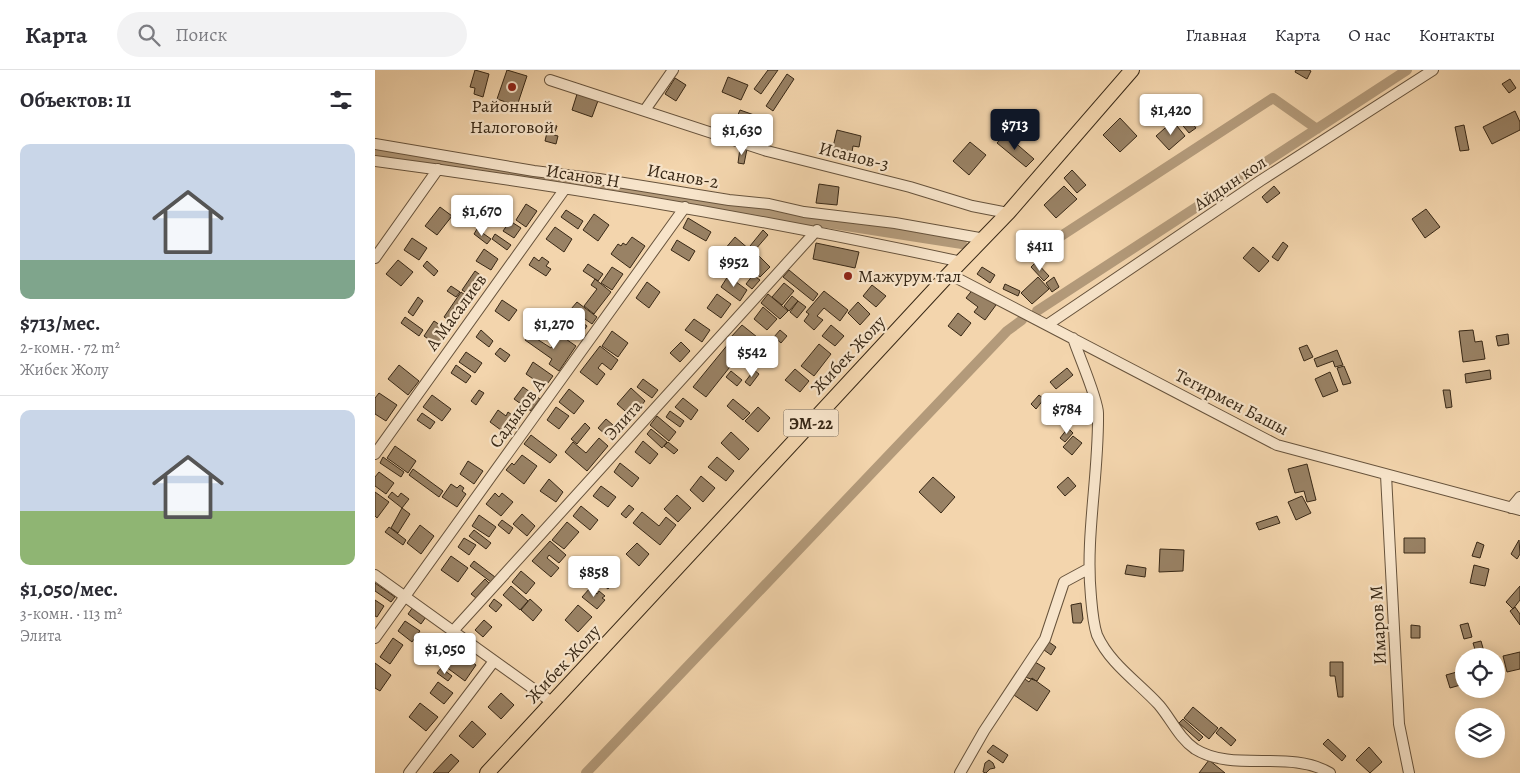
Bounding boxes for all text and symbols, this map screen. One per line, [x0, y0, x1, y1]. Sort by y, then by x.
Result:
search box [117, 12, 467, 57]
text: Карта [25, 19, 87, 51]
icon: search [135, 21, 163, 49]
text: Поиск [175, 22, 227, 48]
text: Главная [1186, 23, 1247, 47]
text: Карта [1275, 23, 1320, 47]
text: О нас [1348, 23, 1391, 47]
text: Контакты [1419, 23, 1495, 47]
marker: Районный Налоговой [506, 81, 518, 93]
text: Объектов: 11 [20, 86, 131, 114]
icon: filters [327, 86, 355, 114]
pin: $1,420 [1130, 93, 1212, 136]
place label: Районный Налоговой [470, 94, 554, 139]
text: $1,420 [1151, 99, 1191, 121]
pin: $713 [985, 108, 1045, 151]
pin: $1,630 [701, 114, 783, 156]
text: $713 [1002, 114, 1028, 136]
text: $1,630 [722, 119, 762, 141]
street label: Исанов-3 [816, 136, 892, 176]
street label: Айдын кол [1188, 150, 1271, 217]
street label: Исанов Н [544, 158, 622, 194]
street label: Исанов-2 [645, 158, 721, 194]
icon: home [143, 177, 233, 267]
pin: $1,670 [441, 194, 523, 237]
text: $1,670 [462, 200, 502, 222]
pin: $411 [1010, 230, 1070, 272]
text: $411 [1027, 235, 1053, 257]
pin: $952 [704, 246, 764, 288]
text: $952 [719, 251, 749, 273]
place label: Мажурум тал [858, 264, 961, 288]
street label: А Масалиев [419, 269, 492, 356]
marker: Мажурум тал [842, 270, 854, 282]
pin: $1,270 [513, 308, 595, 350]
text: $713/мес. [20, 309, 101, 337]
street label: Жибек Жолу [805, 310, 891, 400]
text: $1,270 [534, 313, 574, 335]
pin: $542 [722, 336, 782, 378]
text: 2-комн. · 72 m² [20, 337, 120, 359]
text: $542 [737, 341, 767, 363]
text: Жибек Жолу [20, 359, 109, 381]
street label: Тегирмен Башы [1171, 363, 1293, 441]
street label: Садыков А [483, 373, 551, 453]
pin: $784 [1037, 392, 1097, 435]
street label: Элита [598, 394, 648, 445]
text: $784 [1052, 398, 1082, 420]
road number: ЭМ-22 [783, 409, 839, 436]
icon: home [143, 442, 233, 532]
pin: $858 [564, 556, 624, 598]
text: $858 [579, 561, 609, 583]
text: $1,050/мес. [20, 575, 118, 603]
street label: Имаров М [1364, 585, 1392, 665]
text: 3-комн. · 113 m² [20, 603, 122, 625]
street label: Жибек Жолу [520, 619, 606, 709]
text: Элита [20, 625, 62, 647]
pin: $1,050 [404, 632, 486, 675]
text: $1,050 [425, 638, 465, 660]
map controls [1455, 648, 1505, 758]
button: locate [1455, 648, 1505, 698]
button: layers [1455, 708, 1505, 758]

